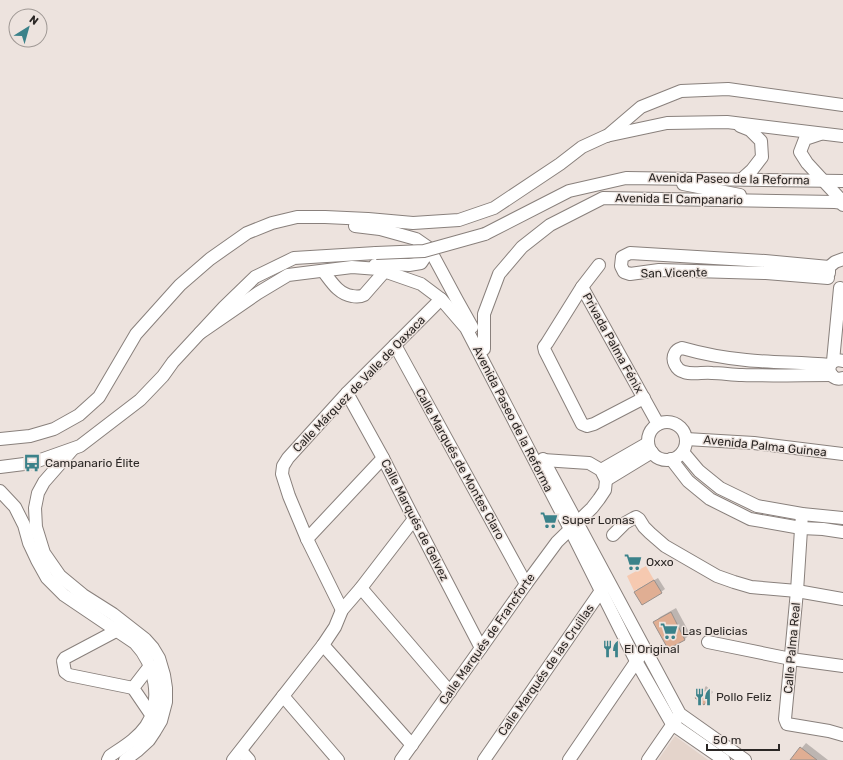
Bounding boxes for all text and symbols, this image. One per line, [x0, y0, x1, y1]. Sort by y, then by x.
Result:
north arrow [8, 8, 48, 48]
text: N [27, 13, 41, 28]
street label: Avenida Paseo de la Reforma [648, 171, 810, 187]
street label: Avenida El Campanario [615, 191, 743, 207]
street label: San Vicente [641, 265, 708, 281]
street label: Privada Palma Fénix [580, 290, 647, 396]
street label: Calle Márquez de Valle de Oaxaca [290, 313, 428, 455]
street label: Avenida Paseo de la Reforma [470, 344, 556, 494]
street label: Calle Marqués de Montes Claro [413, 386, 508, 542]
street label: Avenida Palma Guinea [703, 433, 827, 459]
bus stop icon: Campanario Élite [22, 453, 42, 473]
place label: Campanario Élite [45, 456, 140, 470]
street label: Calle Marqués de Gelvez [378, 457, 452, 583]
supermarket icon: Super Lomas [539, 510, 559, 530]
place label: Super Lomas [562, 513, 635, 527]
supermarket icon: Oxxo [623, 552, 643, 572]
place label: Oxxo [646, 555, 674, 569]
street label: Calle Marqués de Francforte [436, 571, 538, 707]
street label: Calle Marqués de las Cruillas [495, 601, 597, 739]
street label: Calle Palma Real [781, 602, 803, 694]
supermarket icon: Las Delicias [659, 621, 679, 641]
place label: Las Delicias [682, 624, 748, 638]
restaurant icon: El Original [601, 639, 621, 659]
place label: El Original [624, 642, 680, 656]
restaurant icon: Pollo Feliz [693, 687, 713, 707]
place label: Pollo Feliz [716, 690, 772, 704]
scale bar [707, 726, 779, 752]
text: 50 m [713, 733, 741, 747]

